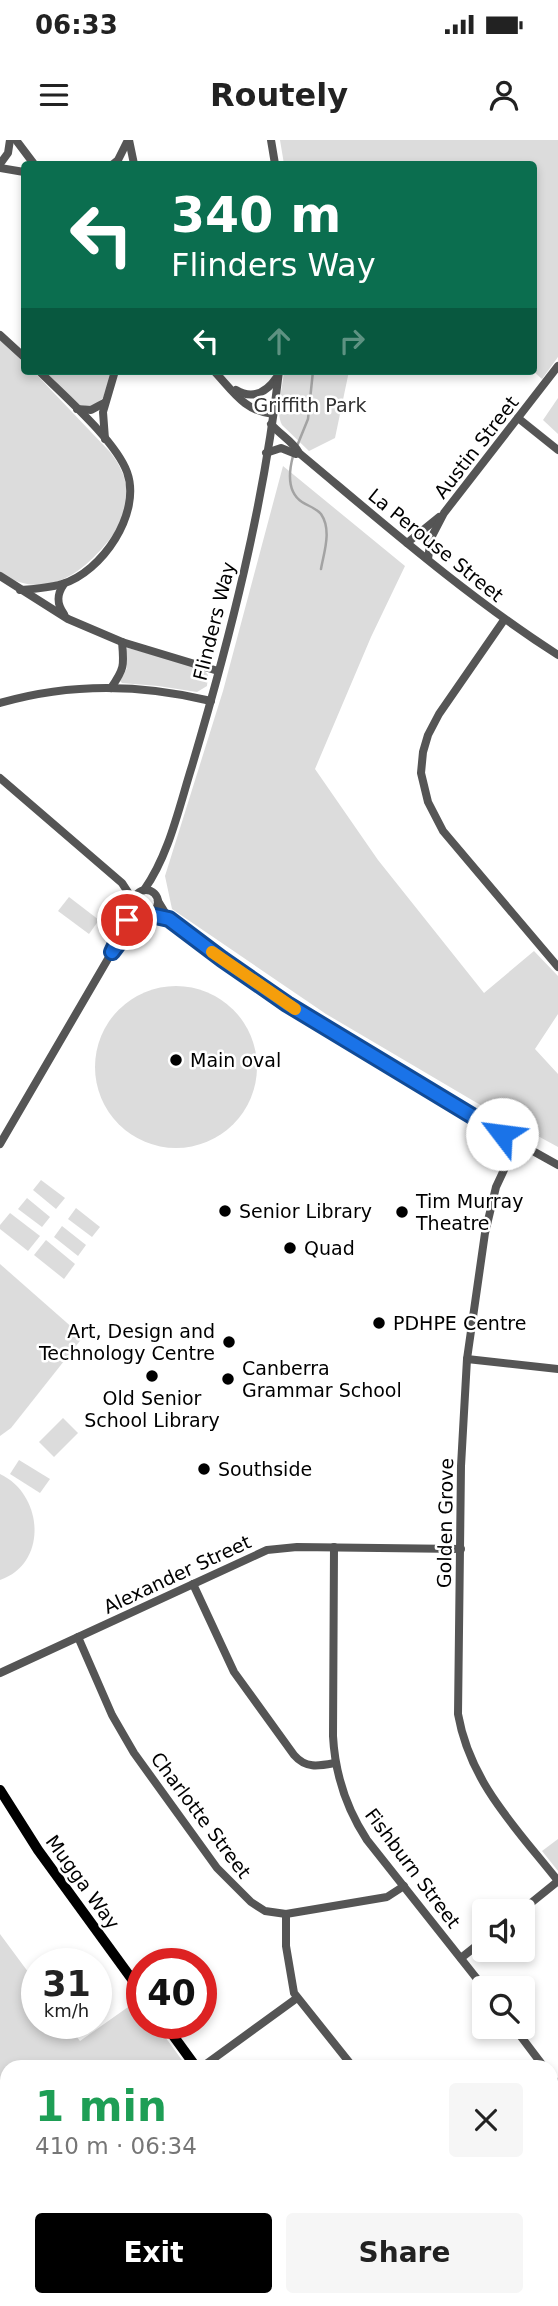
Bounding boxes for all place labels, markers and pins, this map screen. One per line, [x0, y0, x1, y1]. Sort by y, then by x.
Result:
pin [97, 890, 157, 950]
place label: Main oval [190, 1049, 281, 1071]
marker: Main oval [168, 1052, 184, 1068]
place label: Tim Murray Theatre [415, 1190, 523, 1234]
place label: Senior Library [239, 1200, 372, 1222]
marker: Senior Library [217, 1203, 233, 1219]
marker: Tim Murray Theatre [394, 1204, 410, 1220]
place label: Quad [304, 1237, 355, 1259]
marker: Quad [282, 1240, 298, 1256]
place label: PDHPE Centre [393, 1312, 526, 1334]
marker: PDHPE Centre [371, 1315, 387, 1331]
place label: Art, Design and Technology Centre [38, 1320, 215, 1364]
marker: Art, Design and Technology Centre [221, 1334, 237, 1350]
place label: Canberra Grammar School [242, 1357, 402, 1401]
marker: Old Senior School Library [144, 1368, 160, 1384]
marker: Canberra Grammar School [220, 1371, 236, 1387]
place label: Old Senior School Library [84, 1387, 220, 1431]
place label: Southside [218, 1458, 312, 1480]
marker: Southside [196, 1461, 212, 1477]

